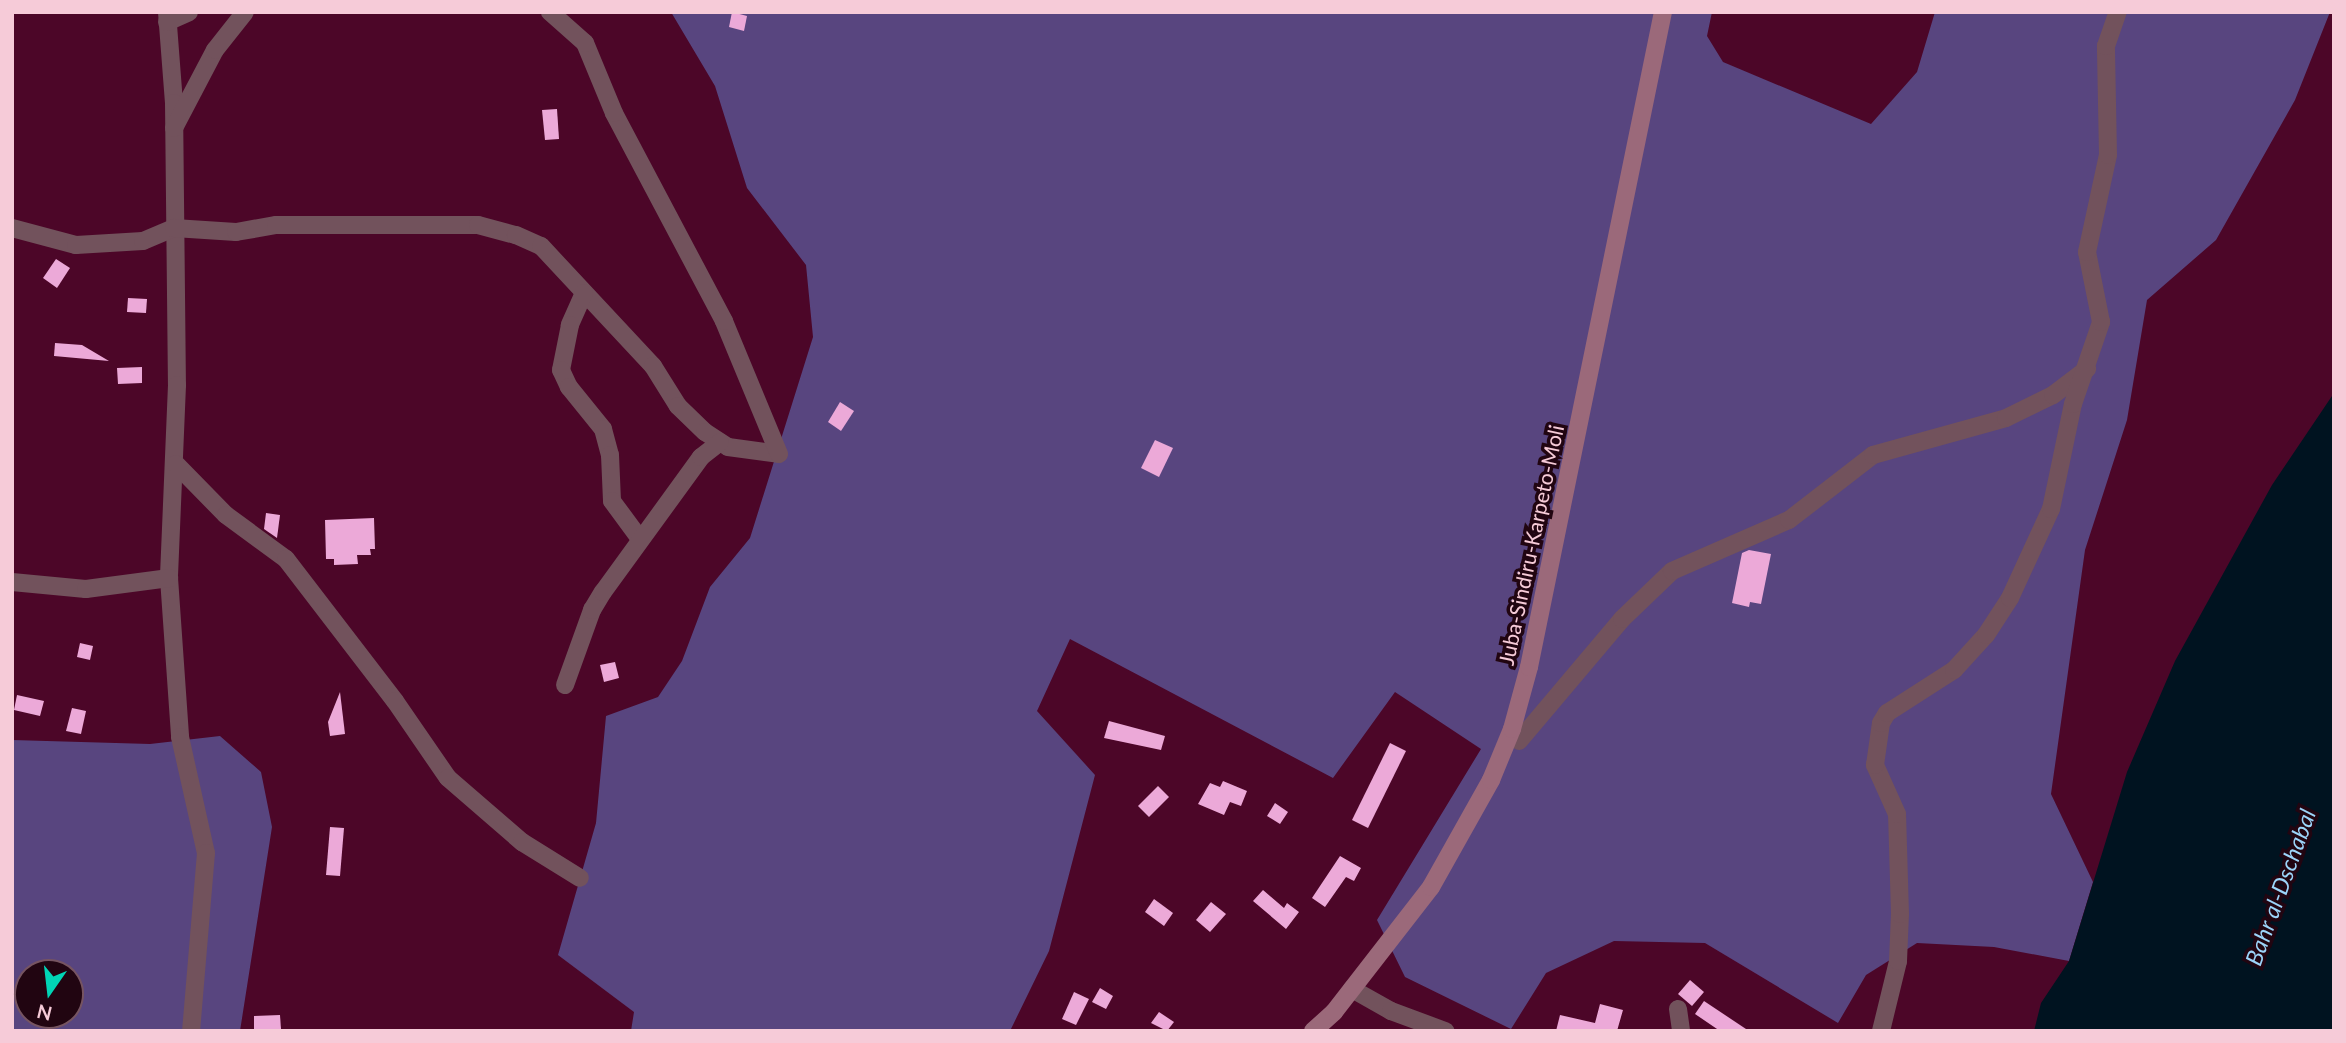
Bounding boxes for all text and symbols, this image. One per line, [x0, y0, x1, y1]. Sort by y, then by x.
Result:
street label: Juba-Sindiru-Karpeto-Moli [1493, 422, 1569, 668]
water label: Bahr al-Dschabal [2239, 805, 2321, 969]
north arrow [14, 959, 84, 1029]
text: N [34, 1000, 54, 1026]

